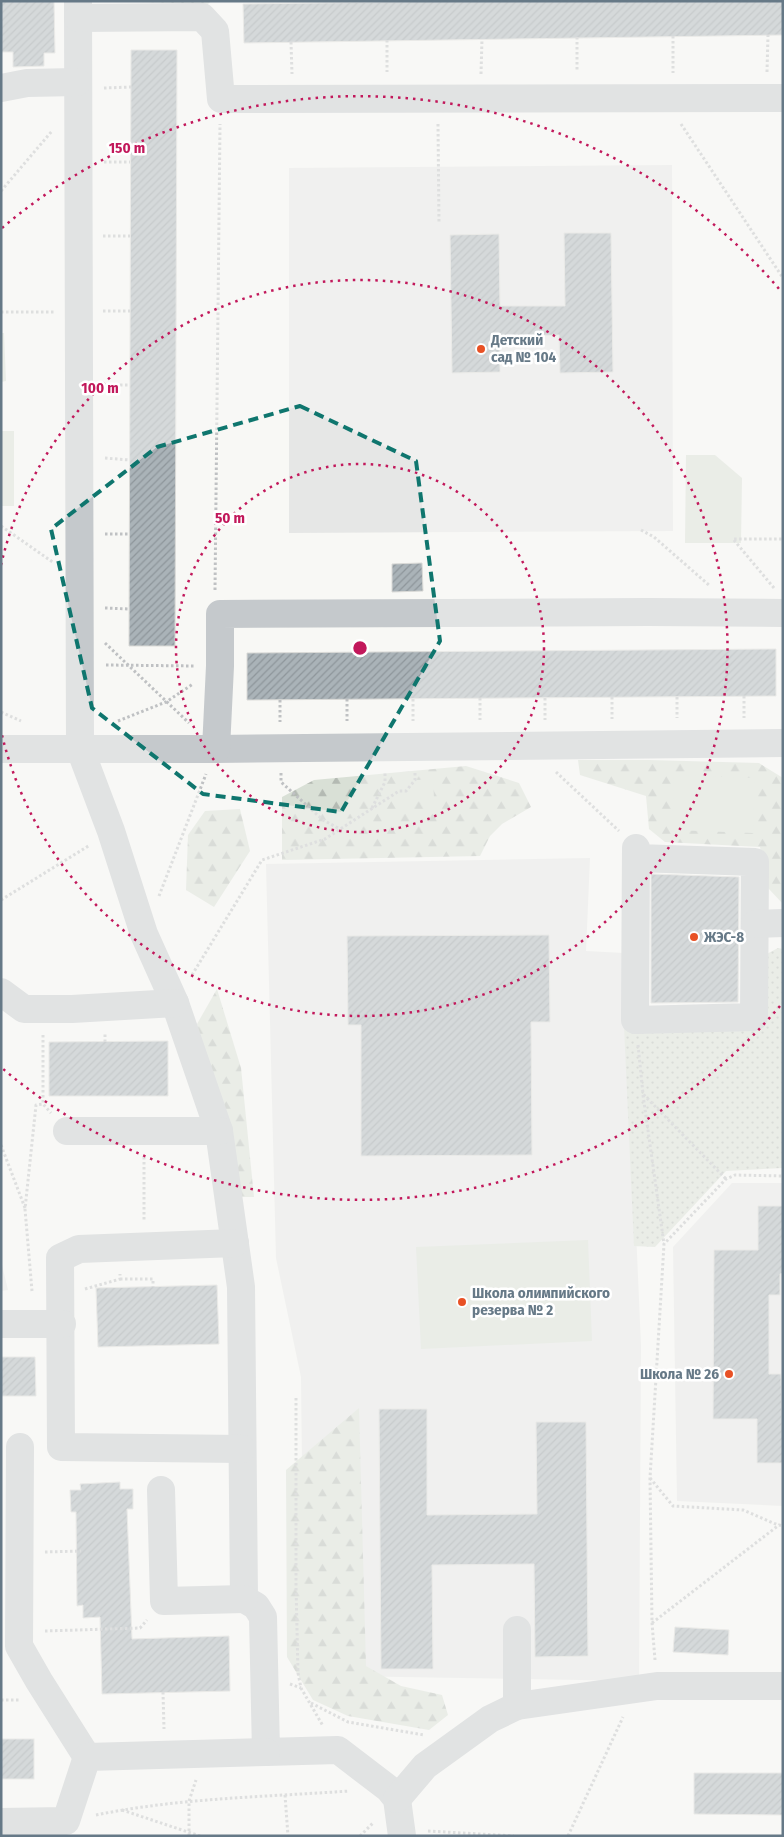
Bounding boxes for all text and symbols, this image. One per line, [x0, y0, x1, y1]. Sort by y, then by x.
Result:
text: 150 m [109, 139, 145, 157]
place label: Детский сад № 104 [490, 331, 557, 366]
marker: Детский сад № 104 [475, 343, 487, 355]
text: 100 m [81, 379, 119, 397]
text: 50 m [215, 509, 245, 527]
centre of rings [351, 639, 369, 657]
place label: ЖЭС-8 [703, 928, 744, 946]
marker: ЖЭС-8 [688, 931, 700, 943]
place label: Школа олимпийского резерва № 2 [472, 1284, 610, 1319]
marker: Школа олимпийского резерва № 2 [456, 1296, 468, 1308]
place label: Школа № 26 [640, 1365, 719, 1383]
marker: Школа № 26 [723, 1368, 735, 1380]

